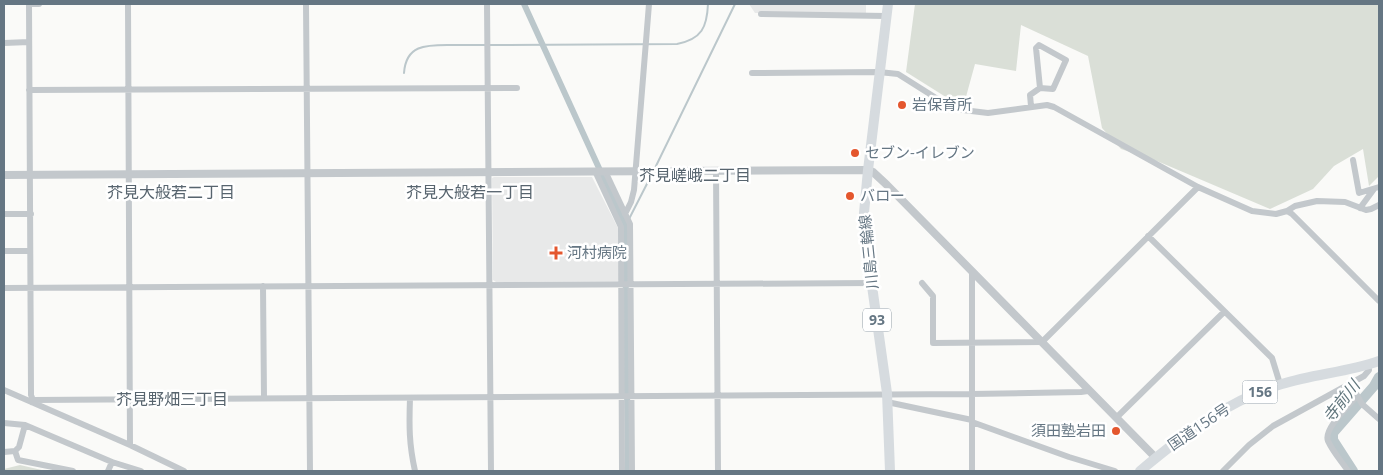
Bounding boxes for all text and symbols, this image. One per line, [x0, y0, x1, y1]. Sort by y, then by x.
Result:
place label: 岩保育所 [912, 94, 972, 114]
marker: 岩保育所 [896, 99, 908, 111]
place label: セブン-イレブン [865, 142, 975, 162]
marker: セブン-イレブン [849, 147, 861, 159]
district label: 芥見嵯峨二丁目 [639, 164, 751, 186]
district label: 芥見大般若二丁目 [107, 181, 235, 203]
district label: 芥見大般若一丁目 [406, 181, 534, 203]
place label: バロー [860, 185, 905, 205]
marker: バロー [844, 190, 856, 202]
street label: 川島三輪線 [854, 214, 882, 290]
place label: 河村病院 [567, 242, 627, 262]
marker: 河村病院 [549, 246, 563, 260]
road number: 93 [863, 308, 891, 332]
water label: 寺前川 [1318, 374, 1366, 427]
road number: 156 [1242, 381, 1278, 404]
district label: 芥見野畑三丁目 [116, 388, 228, 410]
street label: 国道156号 [1164, 398, 1233, 454]
place label: 須田塾岩田 [1031, 420, 1106, 440]
marker: 須田塾岩田 [1110, 425, 1122, 437]

